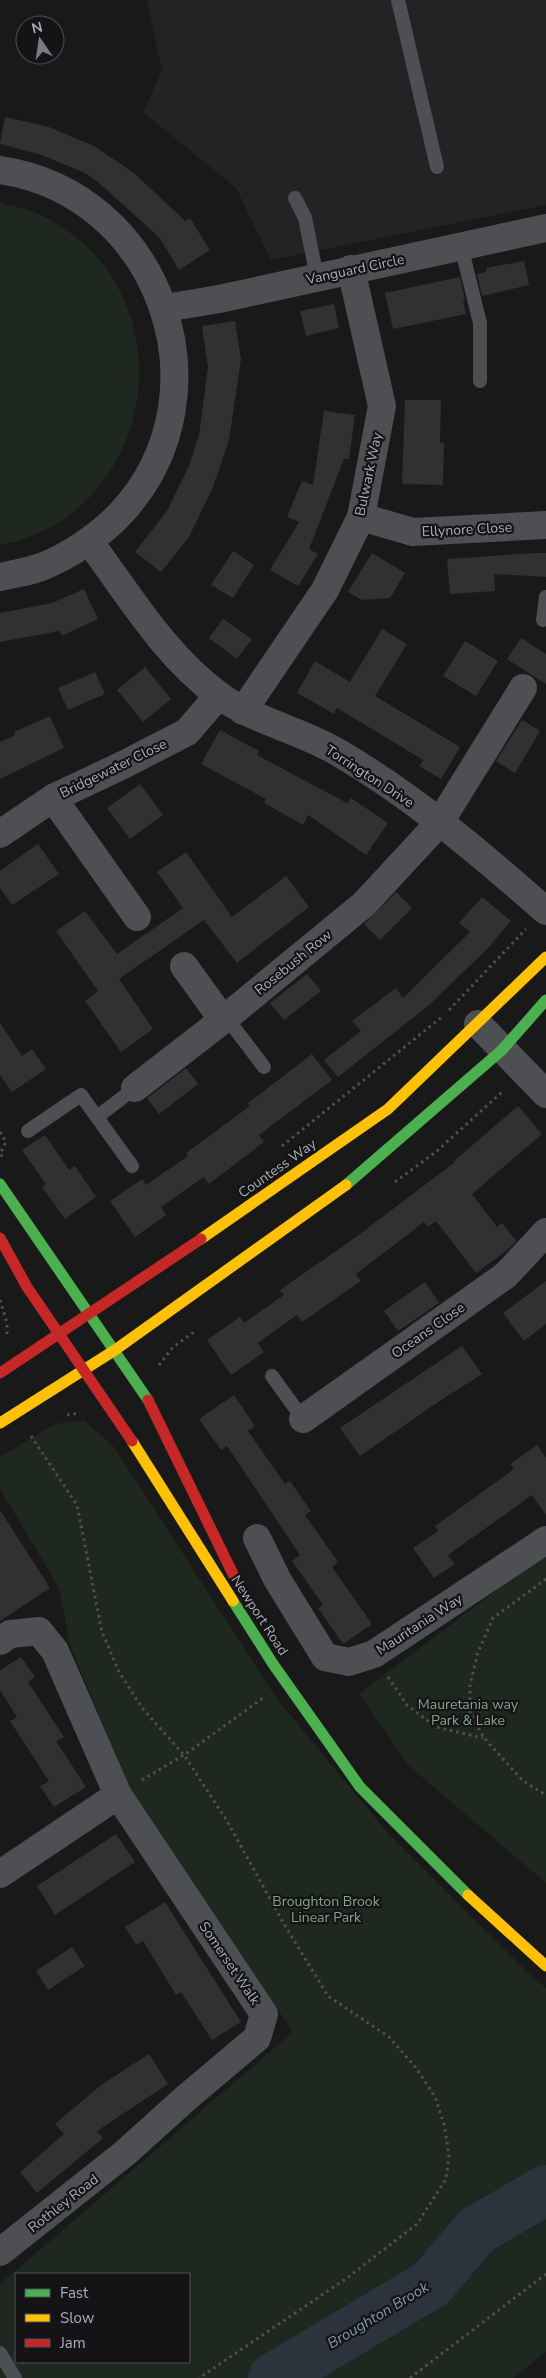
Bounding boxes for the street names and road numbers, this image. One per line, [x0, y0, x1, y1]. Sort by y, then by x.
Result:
street label: Vanguard Circle [303, 250, 406, 289]
street label: Bulwark Way [350, 430, 387, 518]
street label: Ellynore Close [421, 518, 513, 541]
street label: Bridgewater Close [57, 734, 170, 803]
street label: Torrington Drive [322, 741, 418, 812]
street label: Rosebush Row [251, 925, 336, 999]
street label: Countess Way [235, 1134, 321, 1202]
street label: Oceans Close [388, 1298, 469, 1363]
street label: Newport Road [227, 1572, 293, 1659]
street label: Mauritania Way [372, 1589, 467, 1659]
street label: Somerset Walk [195, 1918, 265, 2009]
street label: Rothley Road [24, 2170, 102, 2237]

